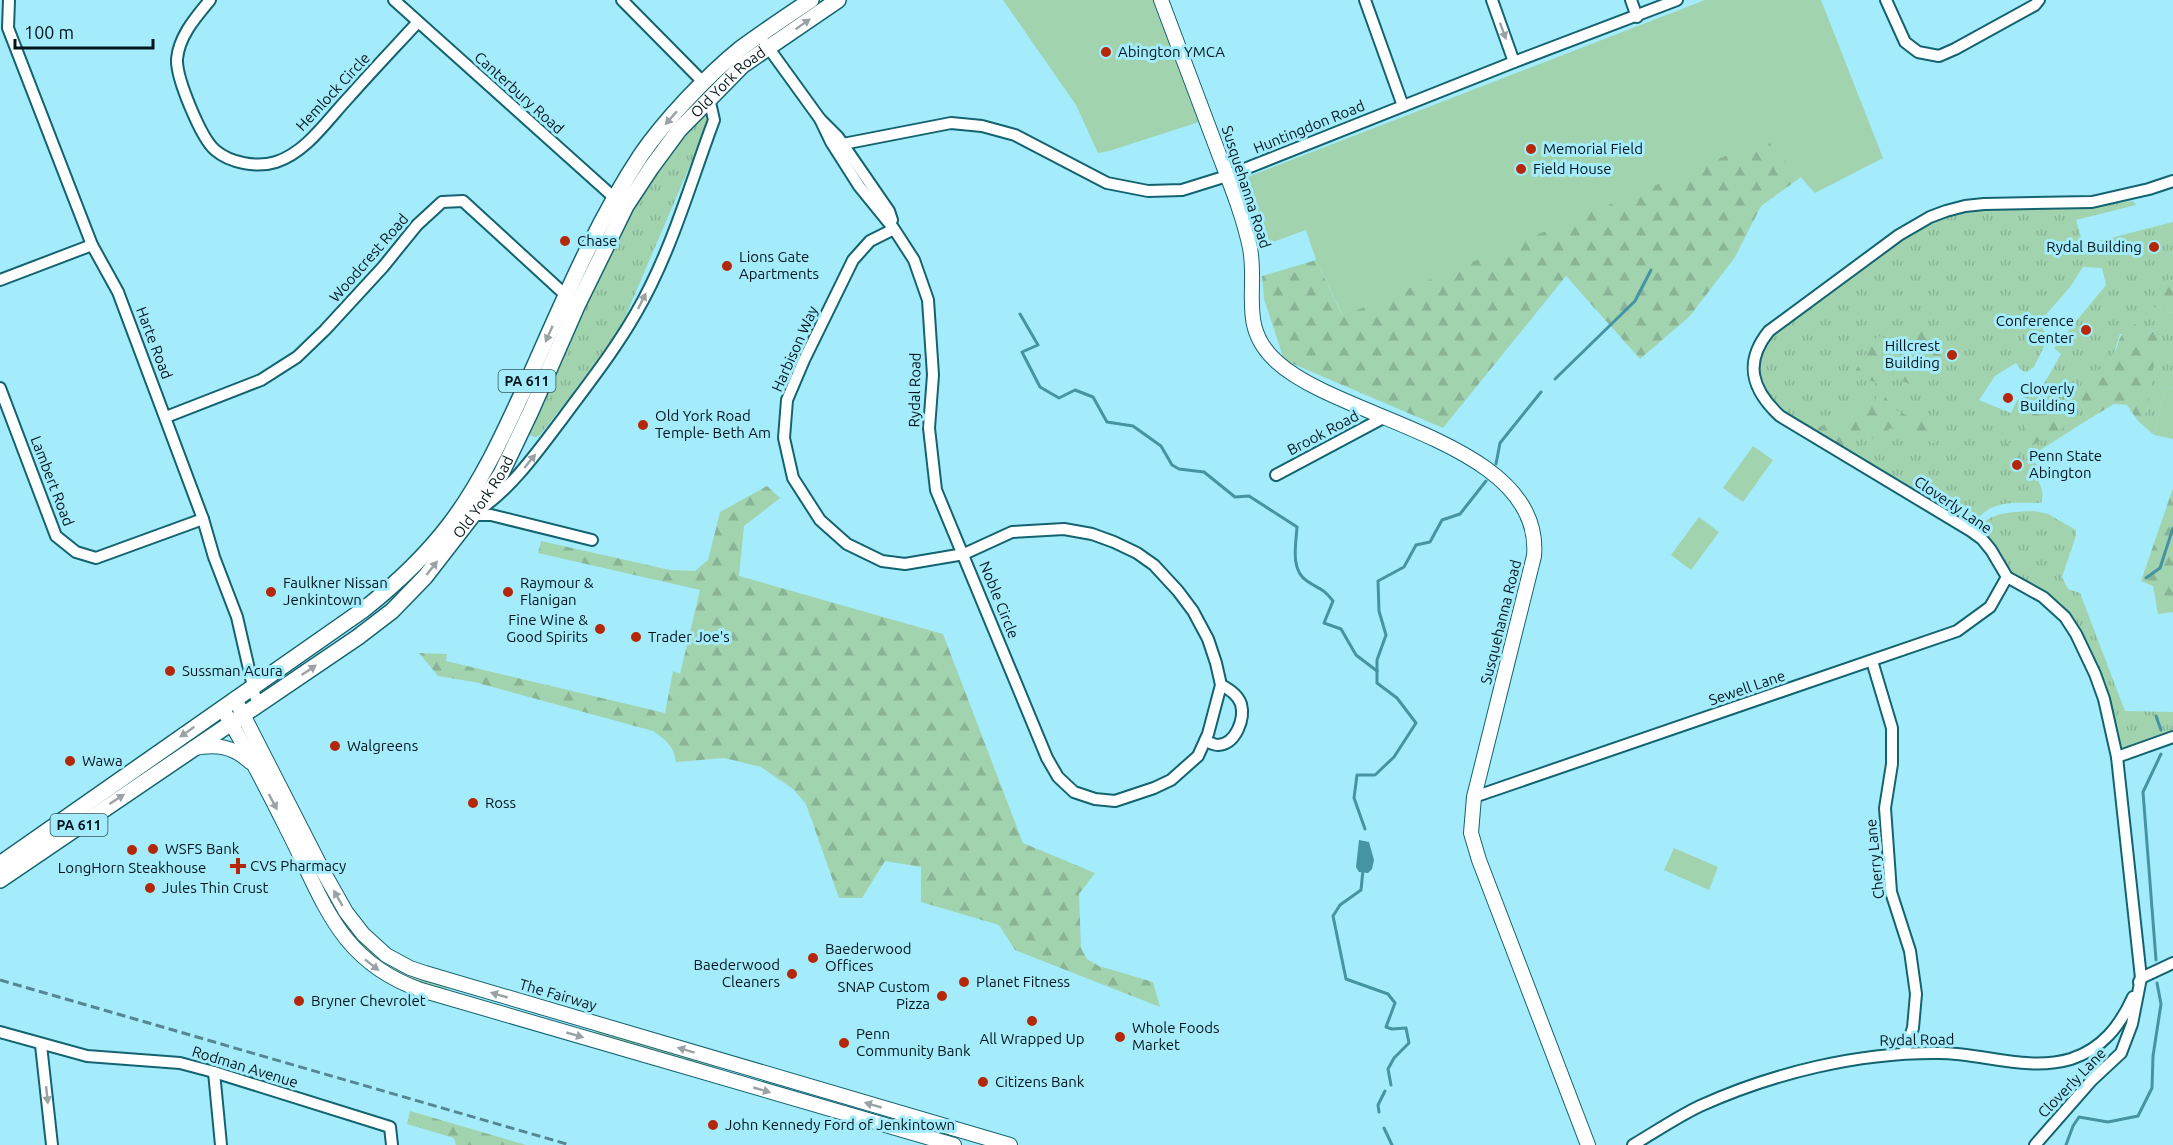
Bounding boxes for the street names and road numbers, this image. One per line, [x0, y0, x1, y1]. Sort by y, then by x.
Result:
street label: Old York Road [687, 43, 768, 121]
street label: Canterbury Road [471, 48, 567, 137]
street label: Hemlock Circle [292, 49, 373, 134]
street label: Huntingdon Road [1251, 96, 1367, 157]
street label: Susquehanna Road [1219, 123, 1274, 250]
street label: Woodcrest Road [326, 210, 412, 305]
street label: Harbison Way [768, 303, 821, 394]
street label: Harte Road [133, 304, 176, 381]
street label: Rydal Road [905, 352, 924, 428]
road number: PA 611 [498, 370, 556, 392]
street label: Brook Road [1284, 407, 1361, 458]
street label: Lambert Road [28, 433, 77, 528]
street label: Old York Road [449, 453, 516, 541]
street label: Cloverly Lane [1911, 472, 1995, 537]
street label: Susquehanna Road [1477, 558, 1524, 686]
street label: Noble Circle [976, 559, 1023, 641]
street label: Sewell Lane [1706, 667, 1787, 709]
road number: PA 611 [50, 814, 107, 836]
street label: Cherry Lane [1862, 818, 1887, 900]
street label: The Fairway [517, 975, 599, 1014]
street label: Rydal Road [1879, 1030, 1955, 1049]
street label: Rodman Avenue [190, 1042, 300, 1091]
street label: Cloverly Lane [2034, 1044, 2109, 1121]

